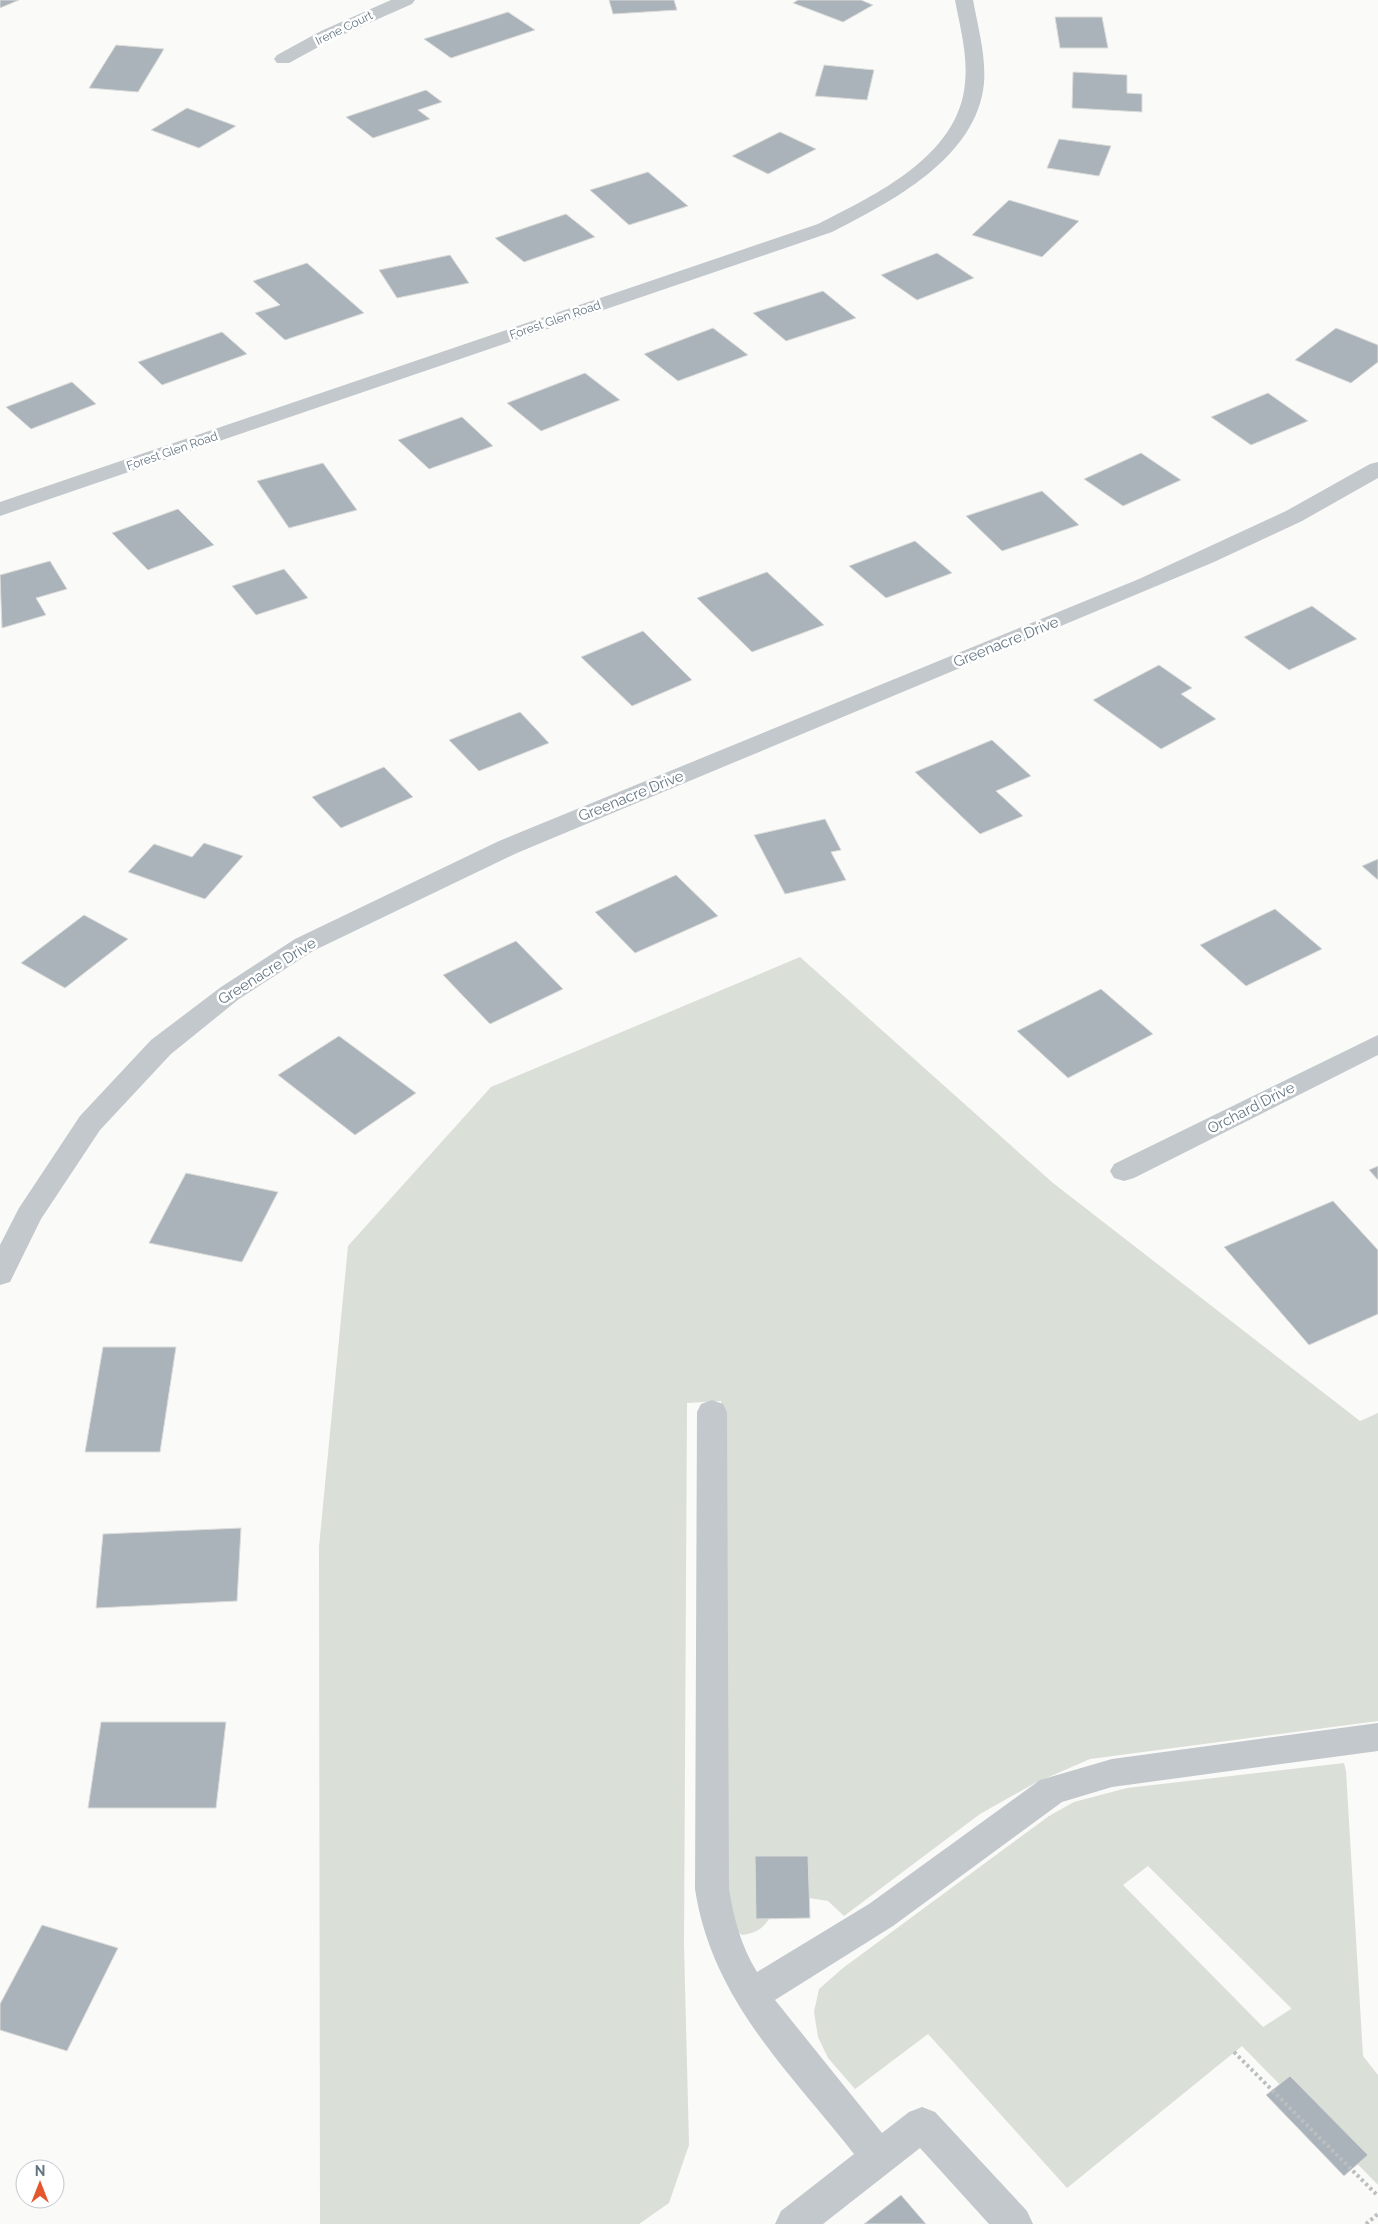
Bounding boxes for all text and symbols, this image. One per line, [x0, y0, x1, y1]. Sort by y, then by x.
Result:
street label: Irene Court [313, 8, 375, 48]
street label: Forest Glen Road [508, 298, 602, 342]
street label: Forest Glen Road [125, 429, 219, 473]
street label: Greenacre Drive [951, 613, 1061, 671]
street label: Greenacre Drive [576, 767, 686, 825]
street label: Greenacre Drive [215, 934, 319, 1008]
street label: Orchard Drive [1204, 1078, 1298, 1138]
north arrow [15, 2159, 65, 2209]
text: N [35, 2163, 45, 2179]

